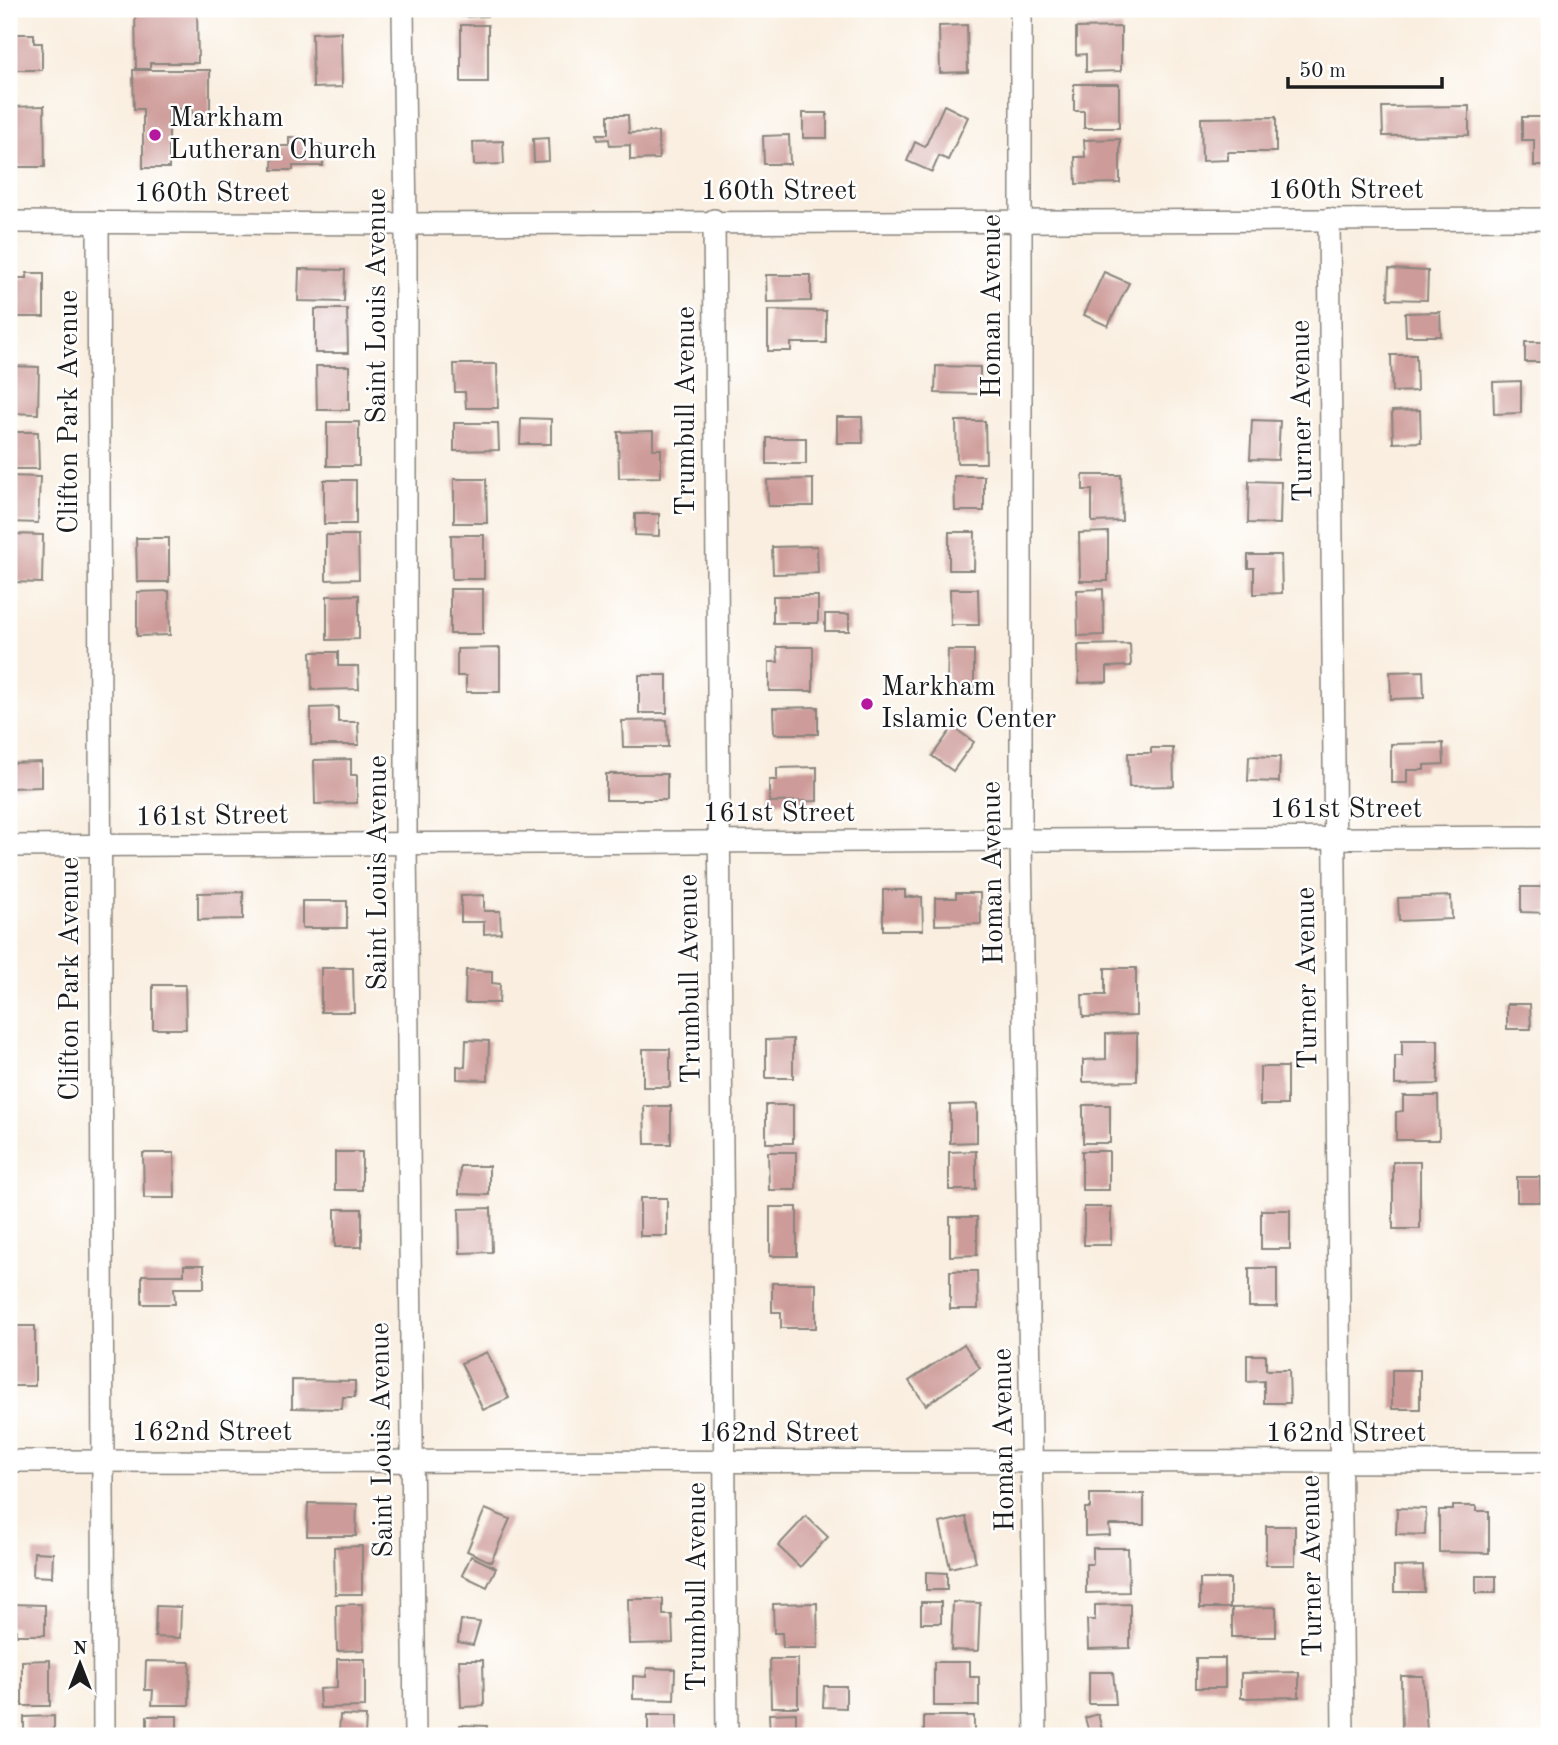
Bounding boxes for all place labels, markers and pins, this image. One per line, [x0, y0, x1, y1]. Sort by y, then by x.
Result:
place label: Markham Lutheran Church [169, 105, 377, 165]
marker: Markham Lutheran Church [147, 127, 163, 143]
place label: Markham Islamic Center [881, 674, 1056, 734]
marker: Markham Islamic Center [859, 696, 875, 712]

